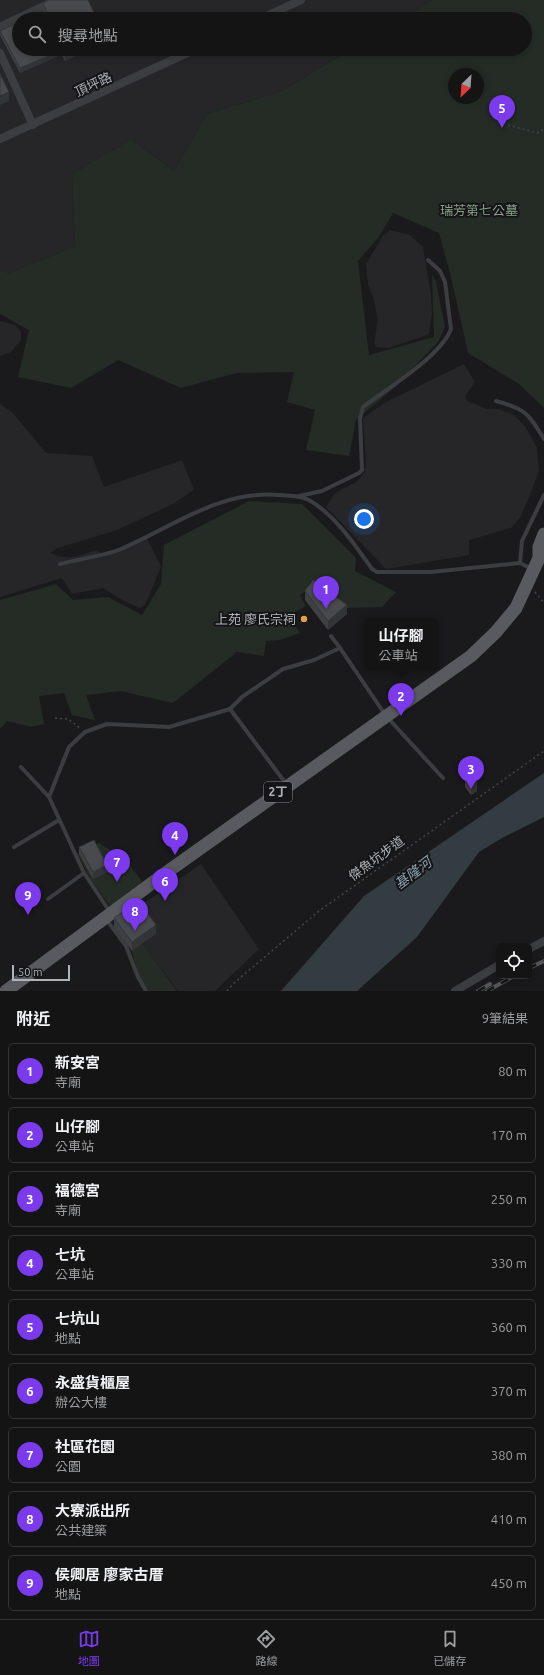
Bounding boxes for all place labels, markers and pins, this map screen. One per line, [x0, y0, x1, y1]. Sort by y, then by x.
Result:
pin: 5 [489, 95, 515, 128]
pin: 1 [313, 576, 339, 609]
place label: 上苑 廖氏宗祠 [215, 612, 296, 626]
marker: 上苑 廖氏宗祠 [299, 614, 309, 624]
pin: 2 [388, 683, 414, 716]
pin: 3 [458, 756, 484, 789]
pin: 4 [162, 822, 188, 855]
pin: 7 [104, 849, 130, 882]
pin: 6 [152, 868, 178, 901]
pin: 9 [15, 882, 41, 915]
pin: 8 [122, 898, 148, 931]

